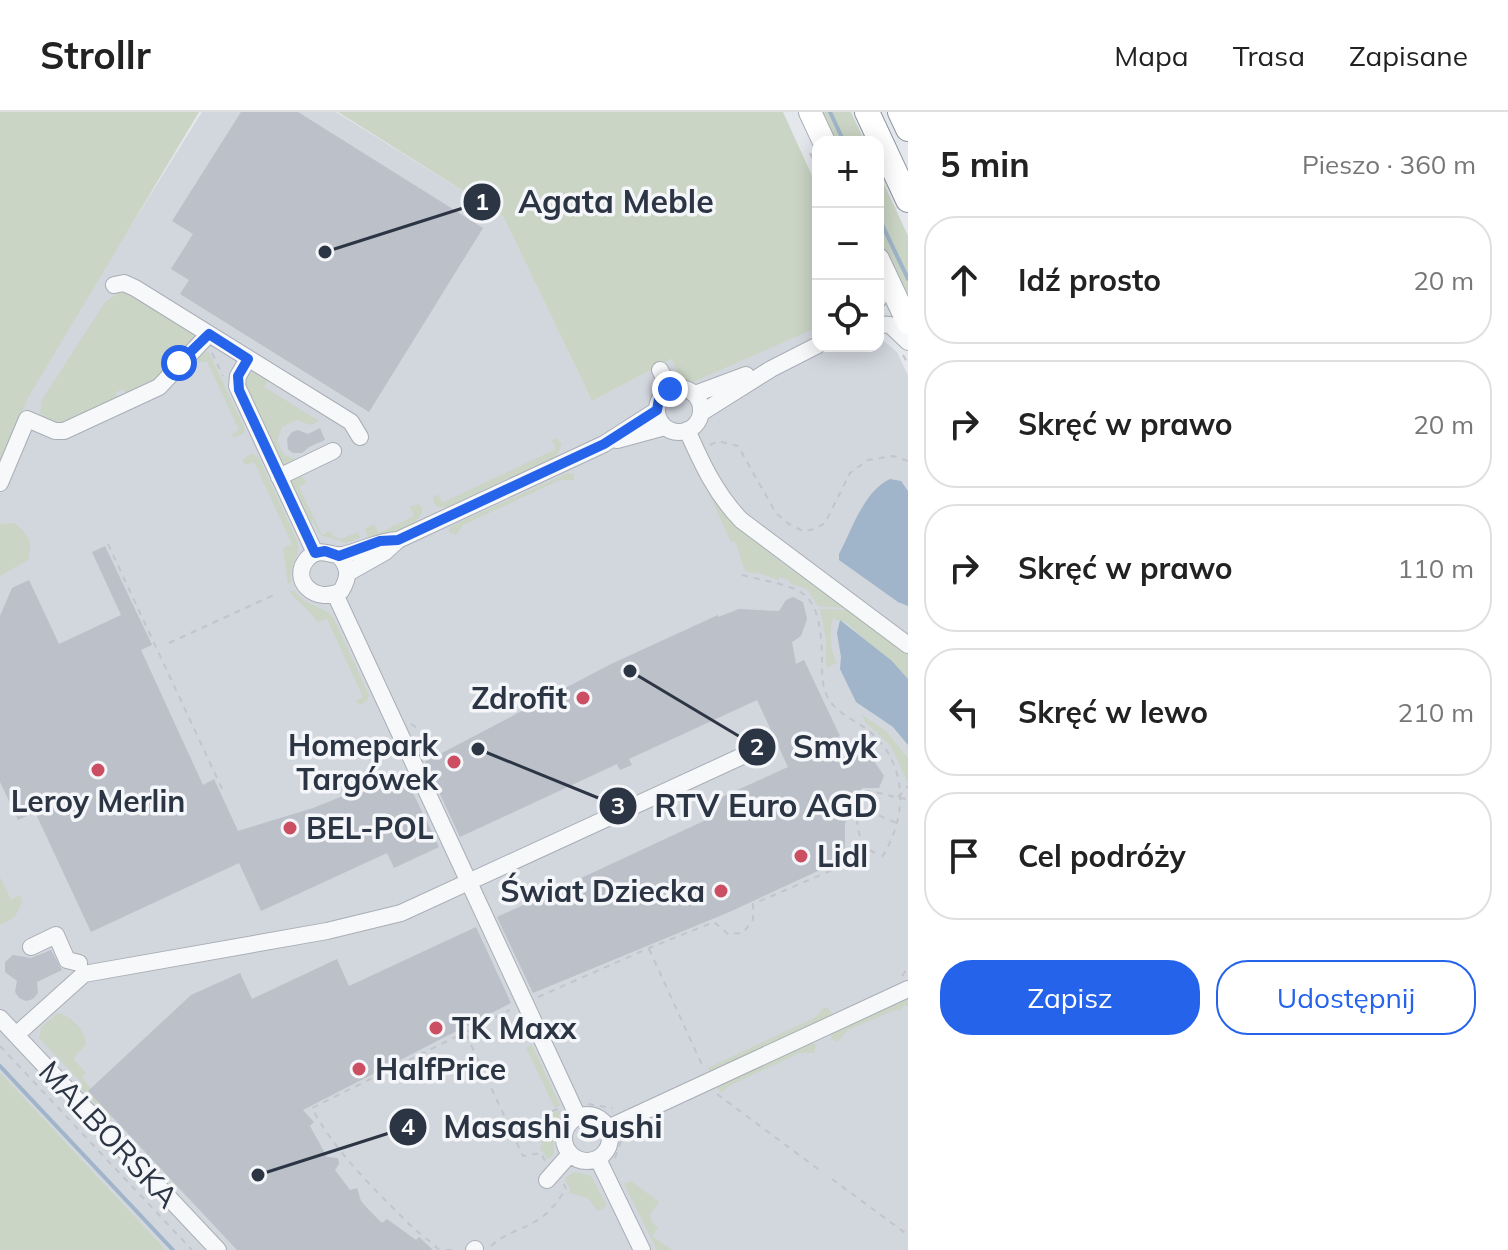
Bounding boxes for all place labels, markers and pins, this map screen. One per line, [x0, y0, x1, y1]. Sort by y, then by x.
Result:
callout: Agata Meble [462, 174, 730, 230]
place label: Zdrofit [471, 679, 567, 717]
marker: Zdrofit [574, 689, 592, 707]
callout: Smyk [737, 719, 893, 775]
place label: Homepark Targówek [288, 726, 439, 798]
marker: Homepark Targówek [445, 753, 463, 771]
marker: Leroy Merlin [89, 761, 107, 779]
callout: RTV Euro AGD [598, 778, 894, 834]
place label: Leroy Merlin [11, 782, 185, 820]
place label: BEL-POL [306, 809, 434, 847]
marker: BEL-POL [281, 819, 299, 837]
place label: Lidl [817, 837, 868, 875]
marker: Lidl [792, 847, 810, 865]
place label: Świat Dziecka [500, 872, 705, 910]
marker: Świat Dziecka [712, 882, 730, 900]
place label: TK Maxx [452, 1009, 577, 1047]
marker: TK Maxx [427, 1019, 445, 1037]
place label: HalfPrice [375, 1050, 506, 1088]
marker: HalfPrice [350, 1060, 368, 1078]
callout: Masashi Sushi [388, 1099, 679, 1155]

